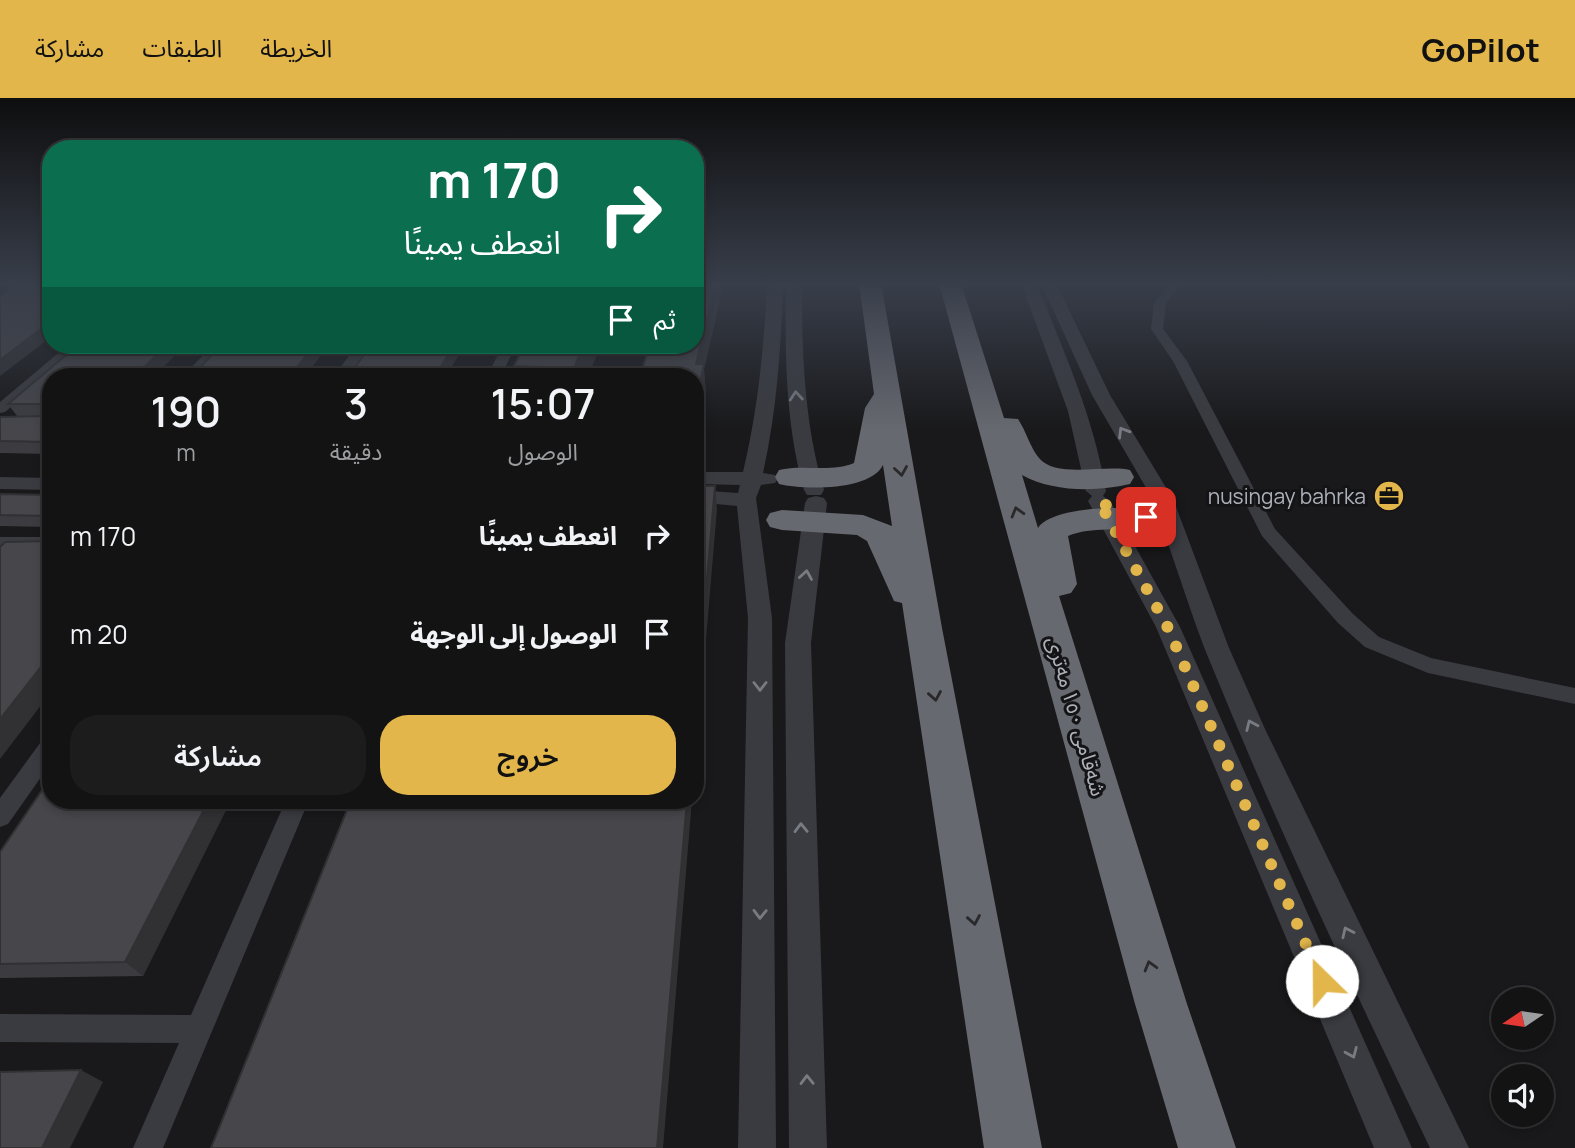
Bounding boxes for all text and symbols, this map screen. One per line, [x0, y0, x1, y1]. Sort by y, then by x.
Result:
text: GoPilot [1421, 27, 1540, 72]
text: مشاركة [35, 31, 104, 64]
text: الطبقات [142, 31, 222, 64]
text: الخريطة [260, 31, 332, 64]
text: 170 m [427, 146, 561, 213]
icon: right [585, 168, 676, 259]
text: انعطف يمينًا [404, 220, 561, 264]
icon: arrive [602, 301, 640, 339]
text: ثم [654, 301, 676, 337]
text: 3 [344, 374, 368, 432]
text: 15:07 [491, 374, 596, 432]
text: 190 [151, 382, 221, 440]
one-way arrow [789, 390, 804, 401]
one-way arrow [1118, 427, 1131, 440]
text: دقيقة [330, 435, 382, 467]
text: الوصول [508, 435, 578, 467]
text: m [176, 436, 196, 468]
one-way arrow [893, 465, 908, 477]
office icon: nusingay bahrka [1372, 479, 1406, 513]
place label: nusingay bahrka [1208, 482, 1366, 510]
pin [1116, 487, 1176, 547]
icon: arrive [1127, 498, 1165, 536]
one-way arrow [1011, 507, 1026, 519]
text: انعطف يمينًا [479, 517, 617, 553]
icon: right [638, 517, 676, 555]
text: 170 m [70, 518, 136, 554]
one-way arrow [798, 569, 813, 581]
text: الوصول إلى الوجهة [410, 615, 617, 651]
icon: arrive [638, 615, 676, 653]
text: 20 m [70, 616, 128, 652]
street label: شەقامی ١٥٠ مەتری [1041, 633, 1113, 799]
one-way arrow [752, 681, 768, 692]
one-way arrow [927, 690, 942, 702]
button: مشاركة [70, 715, 366, 795]
button: خروج [380, 715, 676, 795]
one-way arrow [1245, 720, 1259, 732]
one-way arrow [793, 822, 808, 833]
one-way arrow [752, 908, 767, 919]
one-way arrow [966, 914, 981, 926]
one-way arrow [1341, 927, 1355, 939]
position arrow [1285, 944, 1359, 1018]
one-way arrow [1144, 960, 1158, 972]
north arrow [1491, 987, 1554, 1050]
map controls [1491, 987, 1554, 1127]
one-way arrow [1344, 1045, 1358, 1058]
button: sound [1491, 1064, 1554, 1127]
one-way arrow [799, 1074, 814, 1085]

